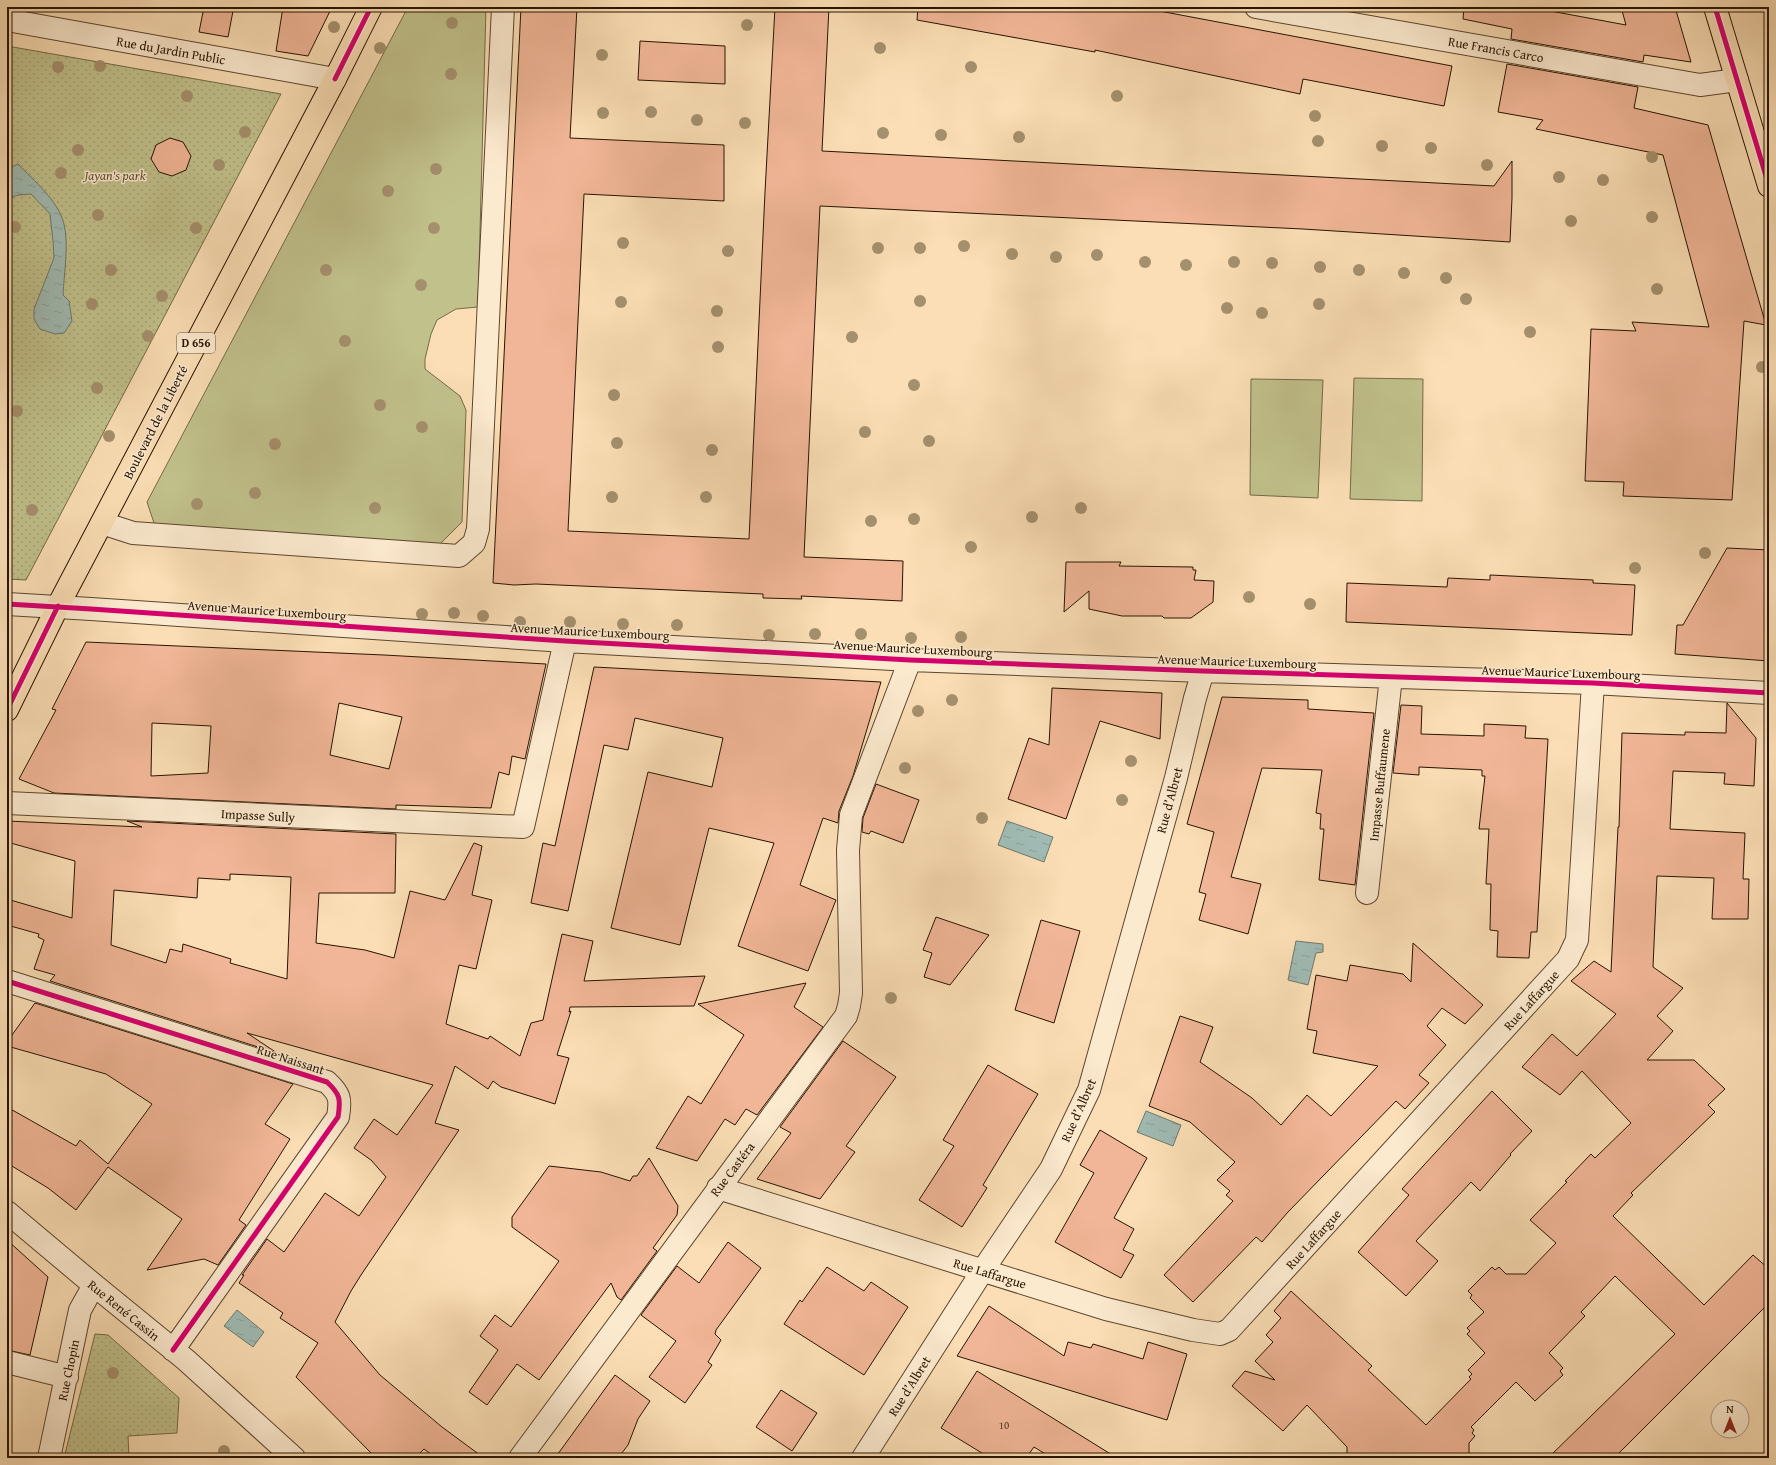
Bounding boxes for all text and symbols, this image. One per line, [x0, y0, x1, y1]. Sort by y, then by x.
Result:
street label: Rue du Jardin Public [115, 32, 227, 69]
street label: Rue Francis Carco [1447, 32, 1546, 67]
park label: Jayan's park [82, 166, 146, 185]
road number: D 656 [177, 333, 215, 353]
street label: Boulevard de la Liberté [118, 362, 192, 482]
street label: Avenue Maurice Luxembourg [187, 595, 348, 626]
street label: Avenue Maurice Luxembourg [510, 618, 670, 645]
street label: Avenue Maurice Luxembourg [833, 635, 993, 662]
street label: Avenue Maurice Luxembourg [1157, 649, 1317, 674]
street label: Avenue Maurice Luxembourg [1481, 660, 1641, 685]
street label: Impasse Buffaumene [1364, 728, 1395, 842]
street label: Rue d’Albret [1152, 765, 1188, 835]
street label: Impasse Sully [220, 804, 296, 827]
street label: Rue Laffargue [1499, 966, 1564, 1035]
street label: Rue Naissant [255, 1040, 328, 1079]
street label: Rue d’Albret [1056, 1075, 1101, 1145]
street label: Rue Castéra [706, 1137, 760, 1201]
street label: Rue Laffargue [1281, 1205, 1346, 1274]
street label: Rue Laffargue [951, 1253, 1029, 1294]
street label: Rue René Cassin [84, 1275, 164, 1346]
street label: Rue Chopin [53, 1337, 84, 1403]
street label: Rue d’Albret [883, 1352, 936, 1420]
north arrow [1710, 1399, 1750, 1439]
text: N [1726, 1401, 1734, 1417]
house number: 10 [999, 1417, 1009, 1433]

